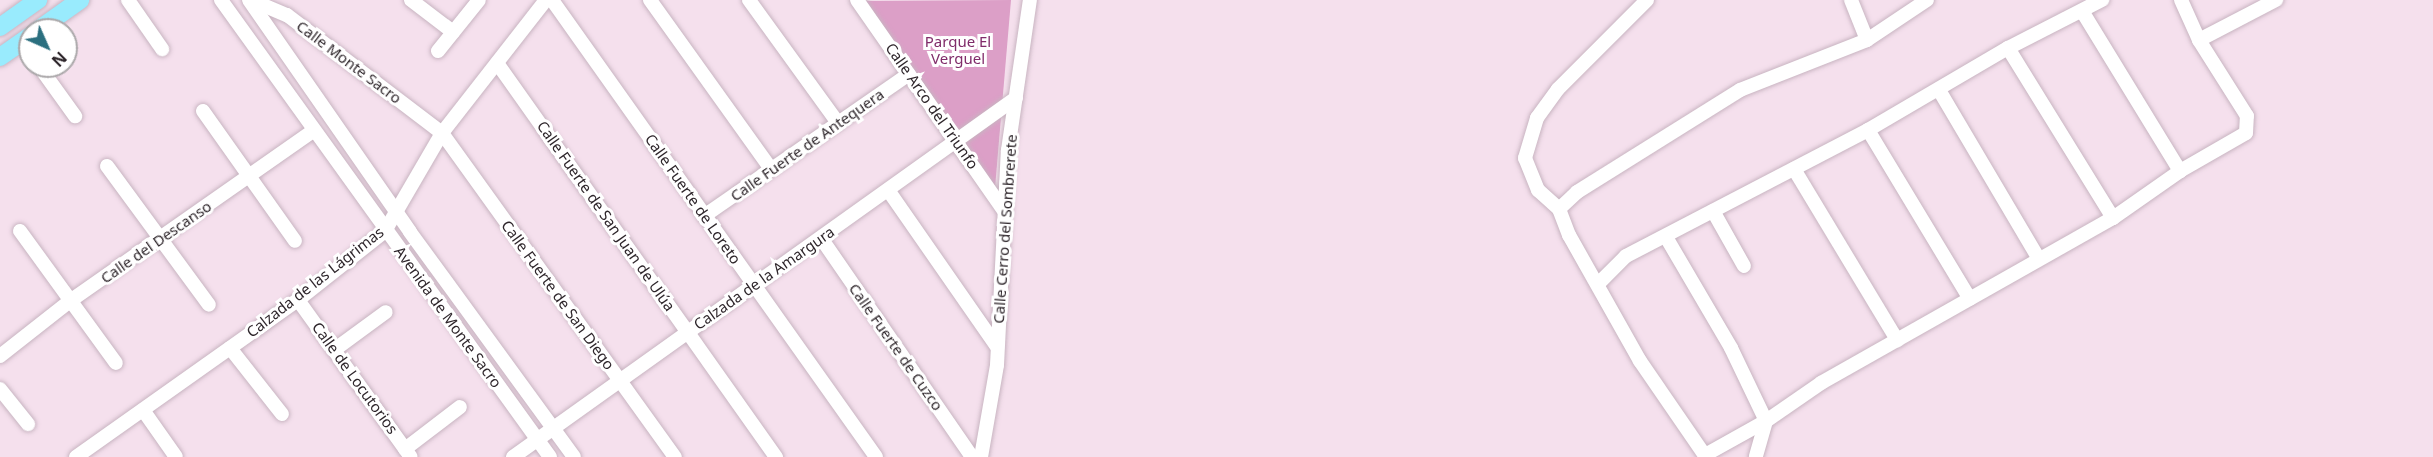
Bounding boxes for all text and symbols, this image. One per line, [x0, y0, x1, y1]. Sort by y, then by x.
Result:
street label: Calle Monte Sacro [293, 17, 405, 107]
north arrow [18, 18, 78, 78]
park label: Parque El Verguel [925, 32, 991, 67]
street label: Calle Arco del Triunfo [882, 40, 982, 172]
text: N [47, 47, 72, 72]
street label: Calle Fuerte de Antequera [727, 85, 887, 205]
street label: Calle Fuerte de San Juan de Ulúa [533, 117, 679, 315]
street label: Calle Fuerte de Loreto [641, 130, 745, 268]
street label: Calle Cerro del Sombrerete [989, 134, 1021, 324]
street label: Calle del Descanso [97, 197, 215, 287]
street label: Calle Fuerte de San Diego [498, 217, 618, 373]
street label: Calzada de las Lágrimas [243, 223, 387, 341]
street label: Calzada de la Amargura [690, 223, 838, 333]
street label: Avenida de Monte Sacro [391, 243, 505, 391]
street label: Calle Fuerte de Cuzco [845, 280, 947, 414]
street label: Calle de Locutorios [308, 319, 402, 437]

